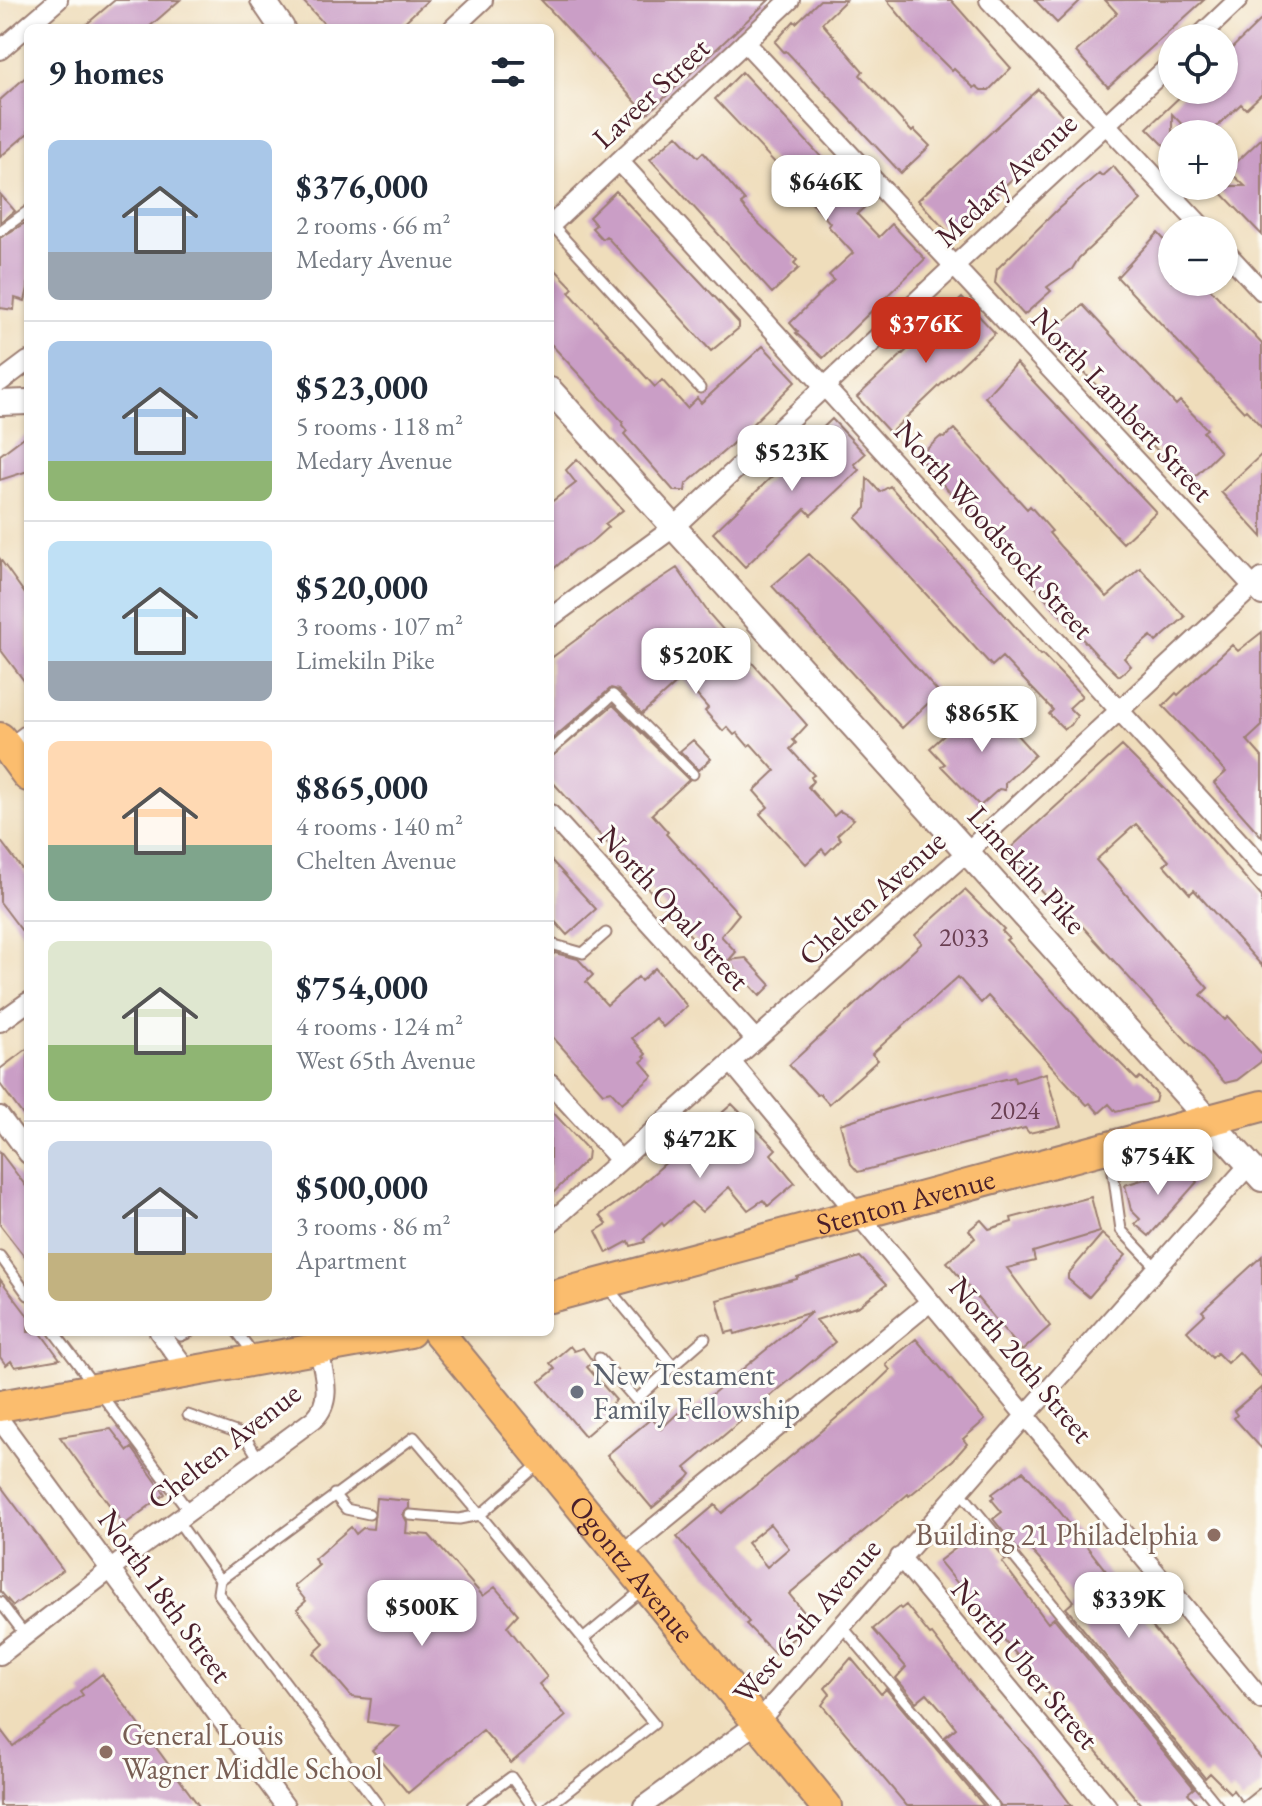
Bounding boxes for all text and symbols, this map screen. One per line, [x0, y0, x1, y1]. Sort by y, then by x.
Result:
map controls [1158, 24, 1238, 296]
button: locate [1158, 24, 1238, 104]
street label: Laveer Street [584, 28, 718, 157]
text: 9 homes [48, 50, 164, 94]
icon: filters [486, 50, 530, 94]
street label: Medary Avenue [926, 104, 1085, 255]
button: + [1158, 120, 1238, 200]
pin: $646K [770, 155, 882, 223]
text: $376,000 [296, 164, 428, 208]
text: $646K [789, 164, 863, 198]
icon: home [112, 172, 208, 268]
text: 2 rooms · 66 m² [296, 208, 451, 242]
button: − [1158, 216, 1238, 296]
text: Medary Avenue [296, 242, 452, 276]
pin: $376K [870, 297, 982, 365]
street label: North Lambert Street [1023, 300, 1223, 510]
text: $376K [889, 306, 963, 340]
text: $523,000 [296, 365, 428, 409]
icon: home [112, 373, 208, 469]
text: 5 rooms · 118 m² [296, 409, 463, 443]
street label: North Woodstock Street [886, 412, 1103, 648]
pin: $523K [736, 425, 848, 493]
text: $523K [755, 434, 829, 468]
text: Medary Avenue [296, 443, 452, 477]
text: $520,000 [296, 565, 428, 609]
icon: home [112, 573, 208, 669]
text: 3 rooms · 107 m² [296, 609, 463, 643]
pin: $520K [640, 628, 752, 696]
text: $520K [659, 637, 733, 671]
text: Limekiln Pike [296, 643, 435, 677]
pin: $865K [926, 686, 1038, 754]
text: $865K [945, 695, 1019, 729]
text: $865,000 [296, 765, 428, 809]
icon: home [112, 773, 208, 869]
street label: Limekiln Pike [959, 797, 1095, 942]
text: 4 rooms · 140 m² [296, 809, 463, 843]
street label: North Opal Street [590, 817, 759, 999]
street label: Chelten Avenue [790, 821, 953, 974]
text: Chelten Avenue [296, 843, 456, 877]
house number: 2033 [939, 920, 989, 954]
text: $754,000 [296, 965, 428, 1009]
icon: home [112, 973, 208, 1069]
text: 4 rooms · 124 m² [296, 1009, 463, 1043]
text: West 65th Avenue [296, 1043, 475, 1077]
house number: 2024 [990, 1093, 1040, 1127]
pin: $472K [644, 1112, 756, 1180]
text: $472K [663, 1121, 737, 1155]
pin: $754K [1102, 1129, 1214, 1197]
text: $754K [1121, 1138, 1195, 1172]
street label: Stenton Avenue [812, 1159, 999, 1244]
text: $500,000 [296, 1165, 428, 1209]
icon: home [112, 1173, 208, 1269]
text: 3 rooms · 86 m² [296, 1209, 451, 1243]
text: Apartment [296, 1243, 406, 1277]
street label: North 20th Street [941, 1269, 1103, 1451]
place label: New Testament Family Fellowship [593, 1355, 800, 1428]
street label: Chelten Avenue [139, 1373, 308, 1518]
marker: New Testament Family Fellowship [568, 1383, 586, 1401]
street label: Ogontz Avenue [560, 1487, 704, 1650]
street label: North 18th Street [89, 1501, 242, 1691]
place label: Building 21 Philadelphia [915, 1515, 1198, 1554]
marker: Building 21 Philadelphia [1205, 1526, 1223, 1544]
street label: West 65th Avenue [724, 1530, 889, 1712]
street label: North Uber Street [943, 1570, 1108, 1757]
pin: $339K [1073, 1572, 1185, 1640]
pin: $500K [366, 1580, 478, 1648]
text: $339K [1092, 1581, 1166, 1615]
text: $500K [385, 1589, 459, 1623]
place label: General Louis Wagner Middle School [122, 1715, 383, 1788]
marker: General Louis Wagner Middle School [97, 1743, 115, 1761]

